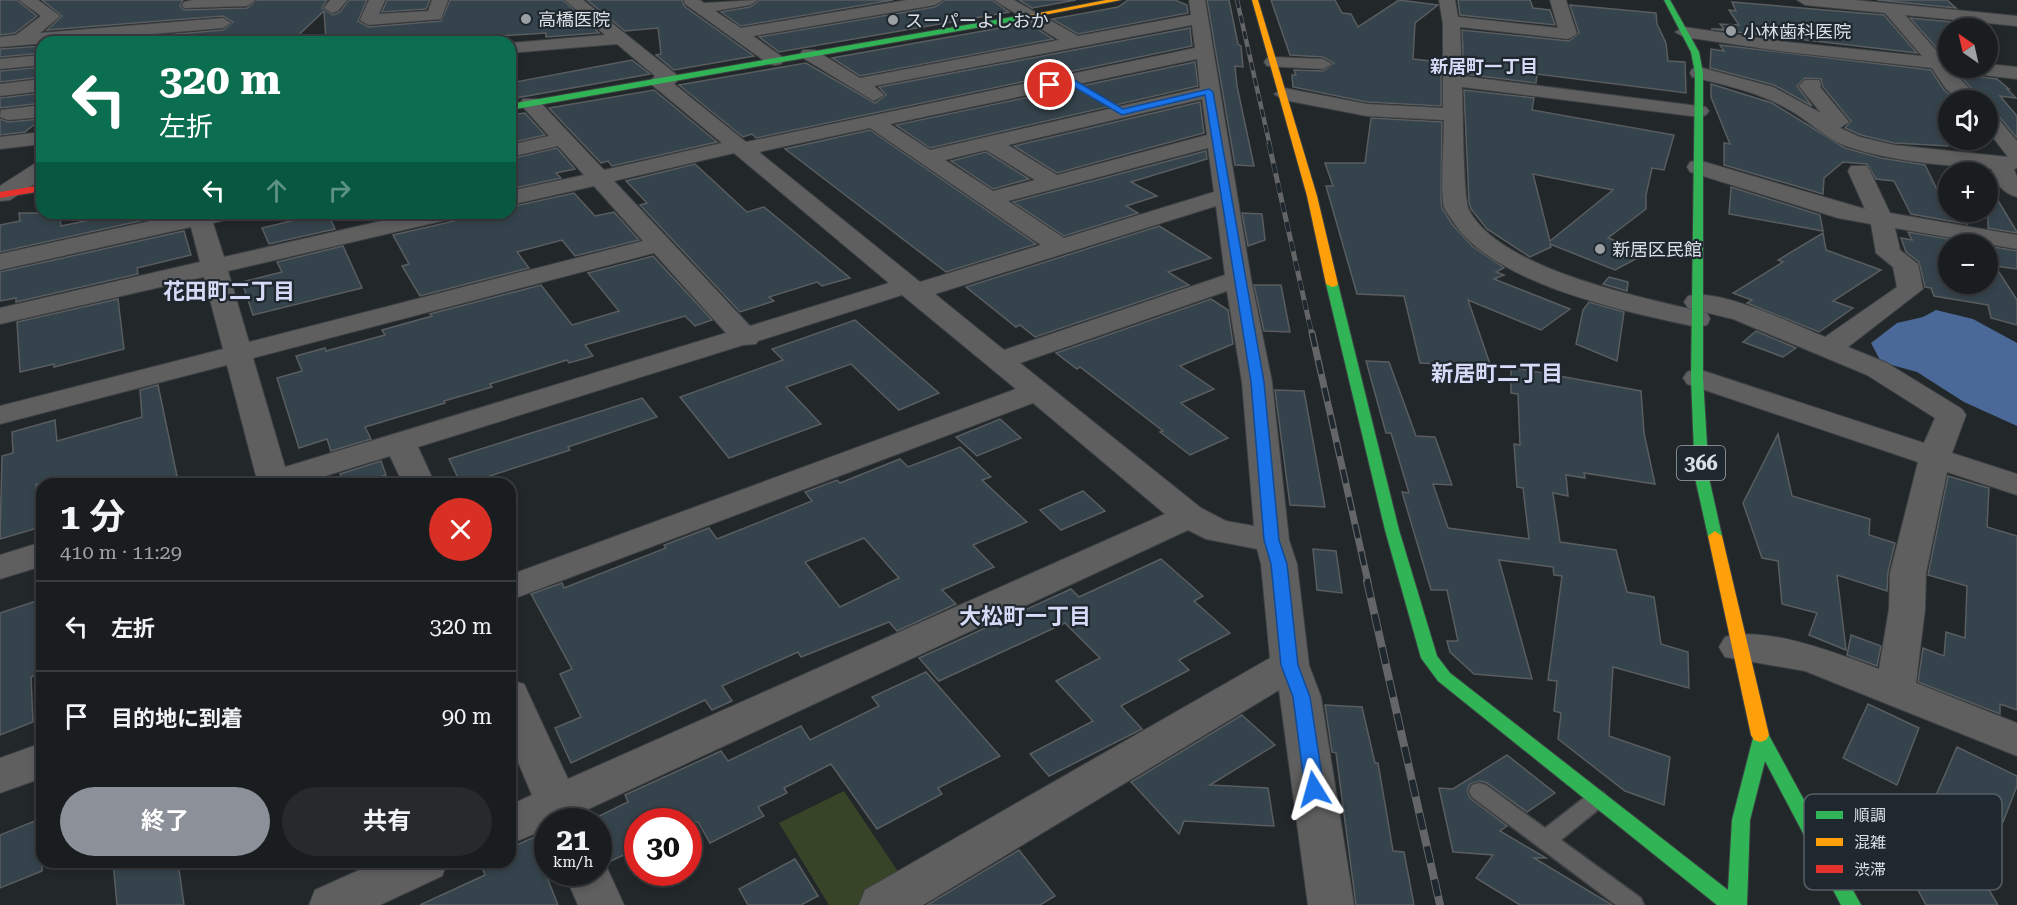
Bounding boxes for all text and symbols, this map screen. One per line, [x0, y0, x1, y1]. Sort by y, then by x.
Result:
place label: 高橋医院 [538, 9, 610, 30]
place label: スーパーよしおか [905, 10, 1049, 31]
marker: 高橋医院 [519, 12, 533, 26]
marker: スーパーよしおか [886, 13, 900, 27]
north arrow [1938, 18, 1998, 78]
map controls [1938, 18, 1998, 294]
place label: 小林歯科医院 [1743, 21, 1851, 42]
marker: 小林歯科医院 [1724, 24, 1738, 38]
text: 320 m [159, 55, 281, 104]
district label: 新居町一丁目 [1430, 56, 1538, 77]
pin [1024, 59, 1075, 110]
icon: left [60, 60, 138, 138]
icon: arrive [1033, 68, 1066, 101]
button: sound [1938, 90, 1998, 150]
text: 左折 [159, 111, 213, 143]
button: + [1938, 162, 1998, 222]
icon: left [197, 174, 230, 207]
icon: ahead [260, 174, 293, 207]
icon: right [323, 174, 356, 207]
button: − [1938, 234, 1998, 294]
place label: 新居区民館 [1612, 239, 1702, 260]
marker: 新居区民館 [1593, 242, 1607, 256]
district label: 花田町二丁目 [163, 279, 295, 304]
district label: 新居町二丁目 [1431, 361, 1563, 386]
road number: 366 [1677, 446, 1725, 480]
text: 1 分 [60, 496, 125, 538]
button: close [429, 498, 492, 561]
text: 410 m · 11:29 [60, 540, 182, 564]
district label: 大松町一丁目 [959, 604, 1091, 629]
icon: left [60, 610, 93, 643]
text: 320 m [429, 614, 492, 639]
text: 左折 [111, 616, 155, 641]
icon: arrive [60, 700, 93, 733]
text: 90 m [442, 704, 492, 729]
text: 目的地に到着 [111, 706, 243, 731]
position arrow [1282, 757, 1346, 821]
button: 終了 [60, 787, 270, 856]
button: 共有 [282, 787, 492, 856]
legend [1804, 794, 2002, 890]
text: 順調 [1854, 806, 1886, 825]
speed limit sign: 30 [624, 808, 702, 886]
text: 21 [556, 822, 590, 857]
text: 混雑 [1854, 833, 1886, 852]
text: km/h [553, 853, 593, 871]
text: 渋滞 [1854, 860, 1886, 879]

